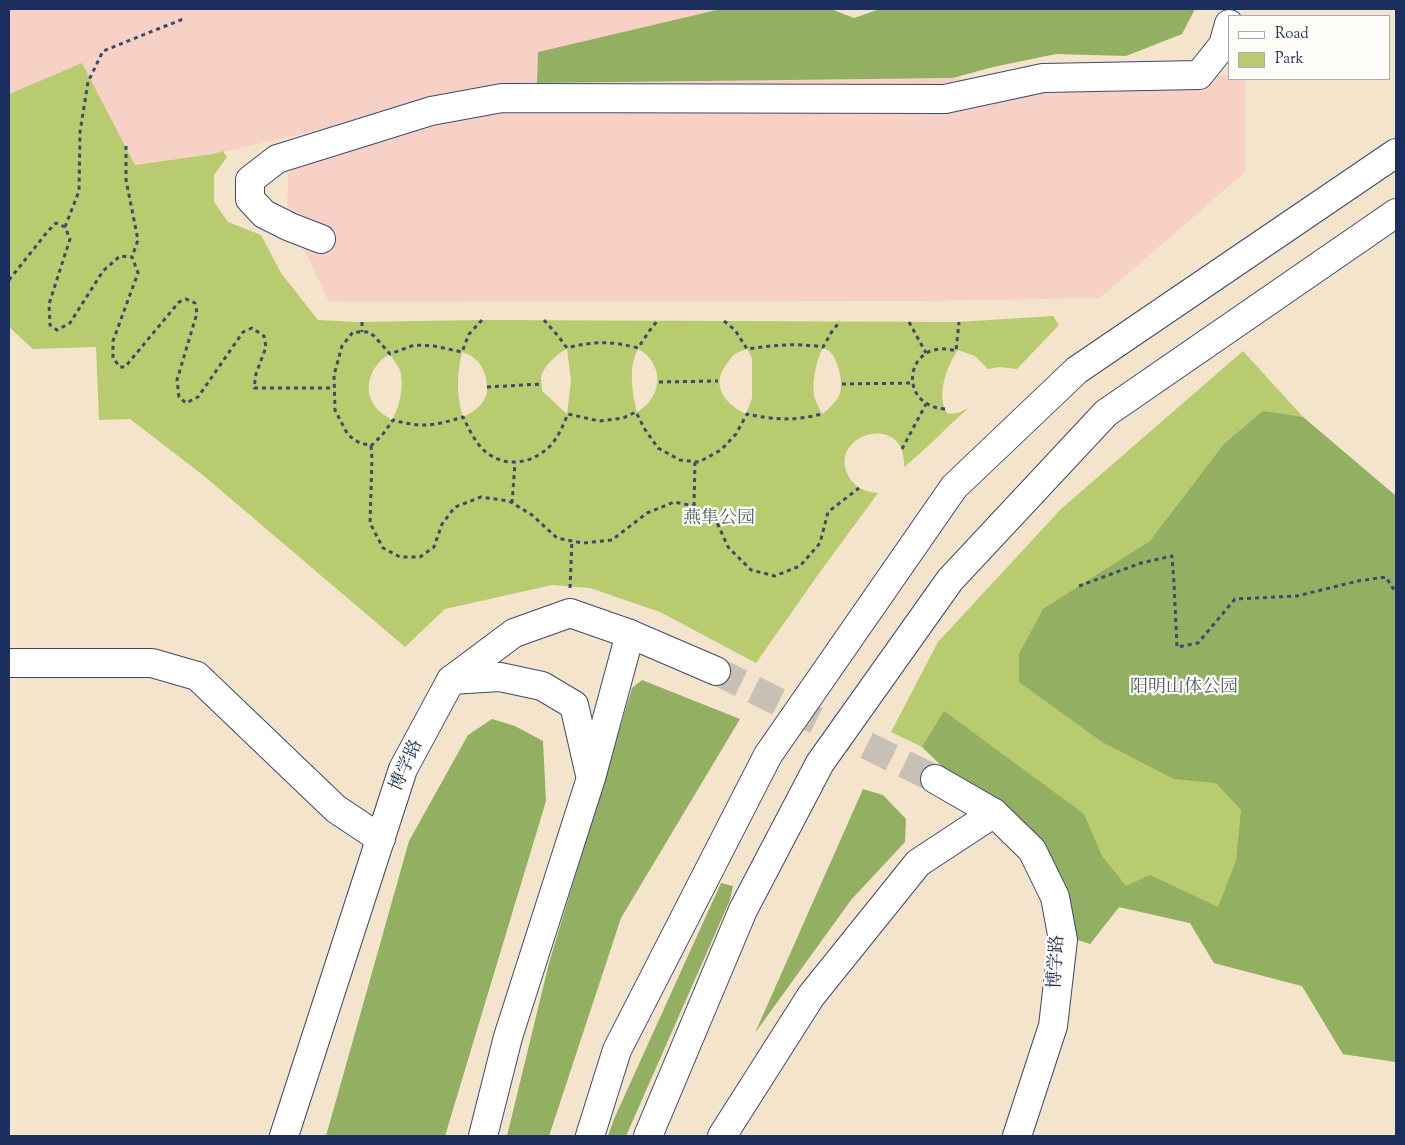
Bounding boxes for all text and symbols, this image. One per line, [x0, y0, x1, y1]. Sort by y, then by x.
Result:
legend [1228, 15, 1390, 80]
text: Road [1275, 24, 1309, 45]
text: Park [1275, 49, 1304, 70]
park label: 燕隼公园 [683, 509, 755, 531]
park label: 阳明山体公园 [1130, 678, 1238, 700]
street label: 博学路 [387, 737, 429, 795]
street label: 博学路 [1046, 934, 1070, 990]

